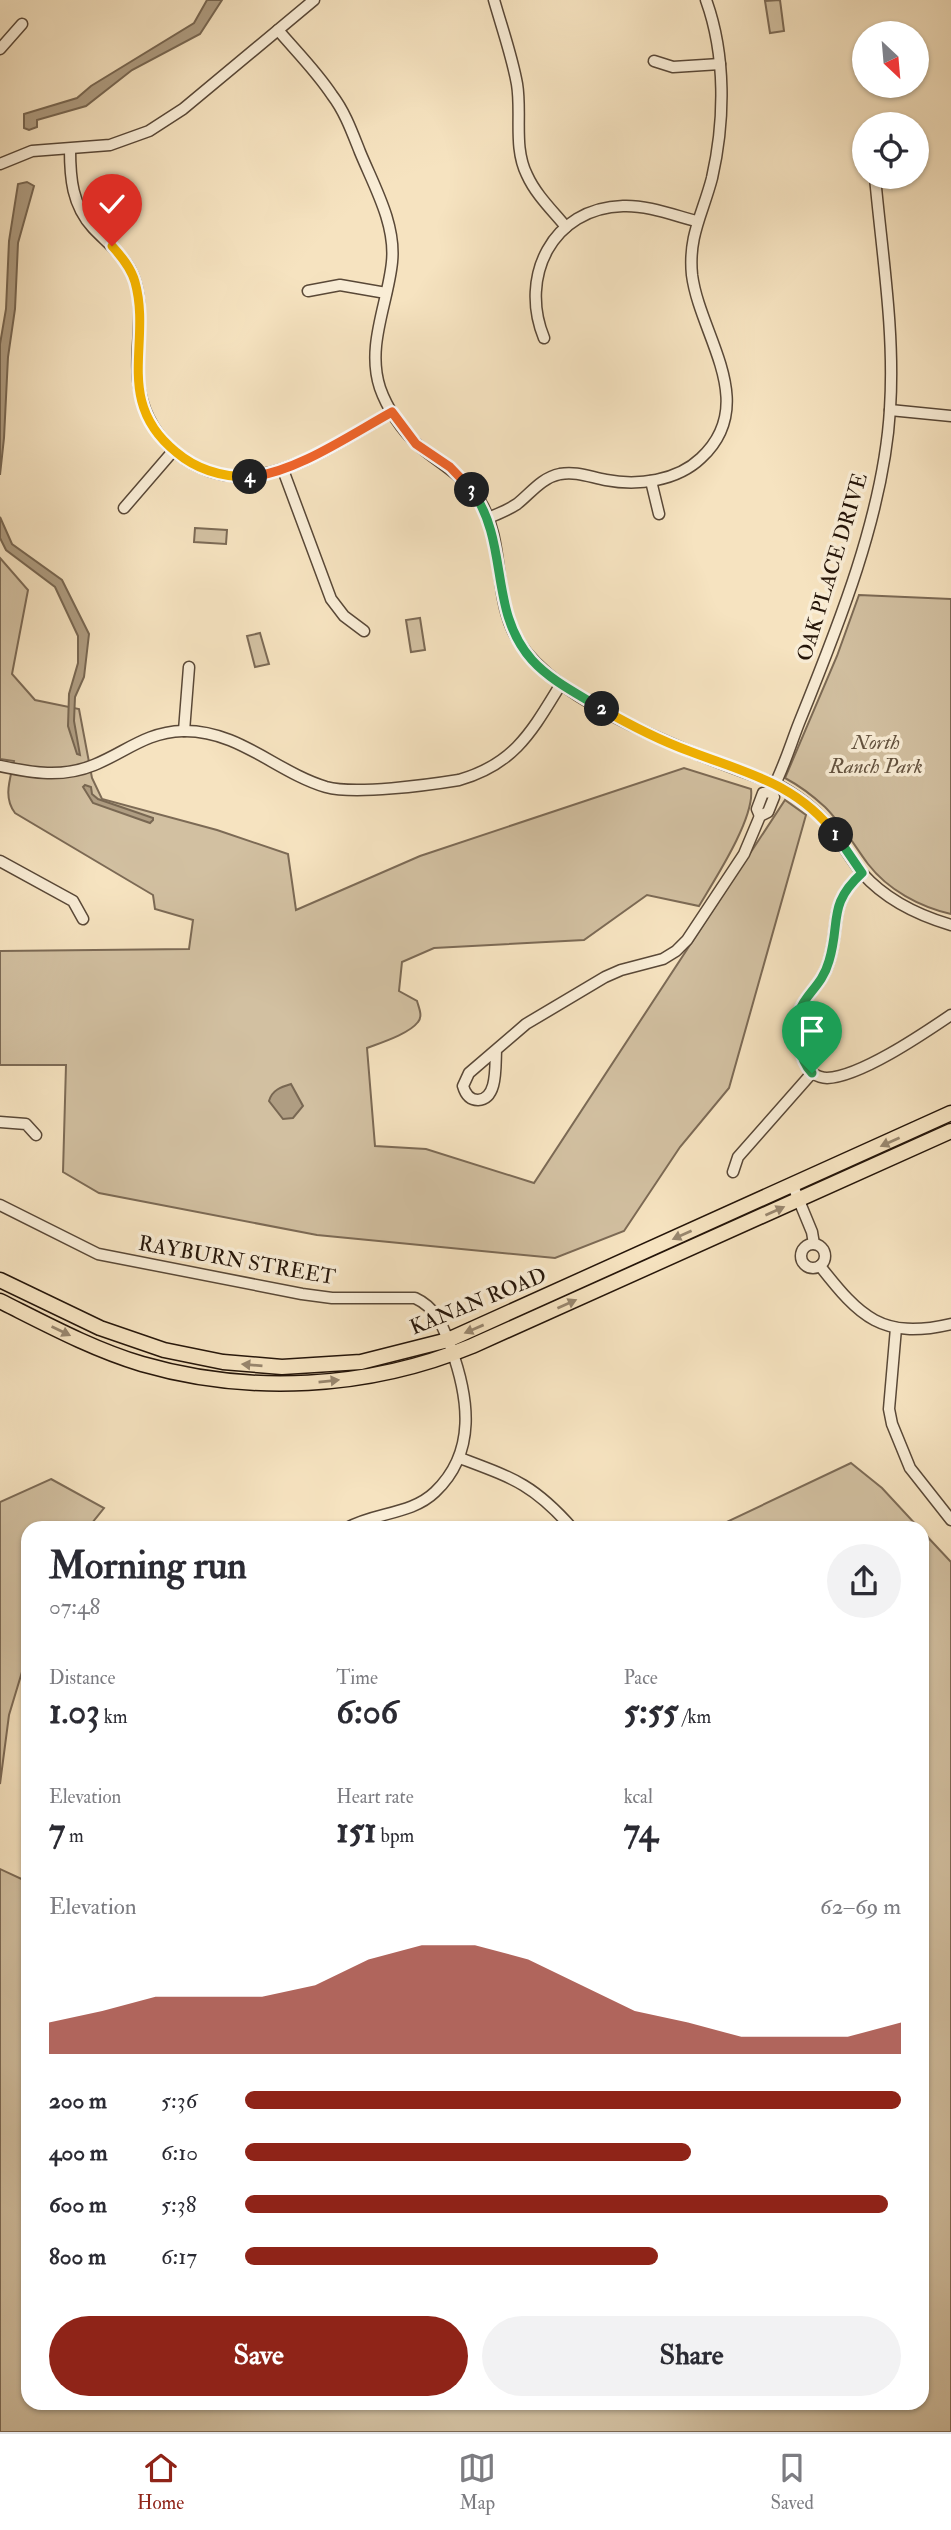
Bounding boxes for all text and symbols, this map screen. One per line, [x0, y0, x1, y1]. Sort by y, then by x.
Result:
north arrow [852, 21, 929, 98]
map controls [852, 21, 929, 189]
button: locate [852, 112, 929, 189]
pin [82, 174, 142, 246]
icon: check [93, 185, 131, 223]
pin: 4 [232, 460, 268, 494]
text: 4 [244, 464, 255, 488]
street label: OAK PLACE DRIVE [791, 470, 874, 665]
pin: 3 [454, 472, 490, 508]
text: 3 [468, 477, 475, 501]
pin: 2 [584, 692, 620, 726]
text: 2 [597, 696, 606, 720]
park label: North Ranch Park [828, 729, 923, 780]
pin: 1 [818, 818, 854, 852]
text: 1 [832, 822, 839, 846]
pin [782, 1001, 842, 1073]
icon: arrive [793, 1012, 831, 1050]
one-way arrow [879, 1137, 900, 1148]
one-way arrow [765, 1205, 785, 1217]
one-way arrow [672, 1229, 692, 1241]
street label: RAYBURN STREET [136, 1230, 338, 1291]
street label: KANAN ROAD [406, 1262, 550, 1341]
one-way arrow [557, 1298, 578, 1309]
one-way arrow [464, 1323, 485, 1334]
one-way arrow [51, 1326, 71, 1337]
one-way arrow [241, 1359, 263, 1370]
one-way arrow [318, 1375, 340, 1386]
text: Morning run [49, 1542, 247, 1590]
button: share [827, 1544, 901, 1618]
text: 07:48 [49, 1592, 100, 1621]
text: Distance [49, 1666, 115, 1690]
text: Time [336, 1666, 378, 1690]
text: Pace [624, 1666, 658, 1690]
text: 1.03 [49, 1690, 100, 1734]
text: 6:06 [336, 1690, 398, 1734]
text: 5:55 [624, 1690, 678, 1734]
text: km [100, 1705, 127, 1729]
text: /km [678, 1705, 711, 1729]
text: Elevation [49, 1785, 121, 1809]
text: Heart rate [336, 1785, 414, 1809]
text: kcal [624, 1785, 653, 1809]
text: 7 [49, 1809, 65, 1853]
text: 151 [336, 1809, 377, 1853]
text: 74 [624, 1809, 658, 1853]
text: m [65, 1824, 84, 1848]
text: bpm [377, 1824, 414, 1848]
text: Elevation [49, 1892, 137, 1921]
text: 62–69 m [820, 1892, 901, 1921]
text: 200 m [49, 2086, 107, 2115]
text: 5:36 [161, 2086, 197, 2115]
text: 400 m [49, 2138, 108, 2167]
text: 6:10 [161, 2138, 198, 2167]
text: 600 m [49, 2190, 107, 2219]
text: 5:38 [161, 2190, 196, 2219]
text: 800 m [49, 2242, 106, 2271]
text: 6:17 [161, 2242, 197, 2271]
button: Save [49, 2316, 468, 2396]
button: Share [482, 2316, 901, 2396]
tab: Home [137, 2449, 184, 2515]
tab: Map [458, 2449, 496, 2515]
tab: Saved [770, 2449, 814, 2515]

